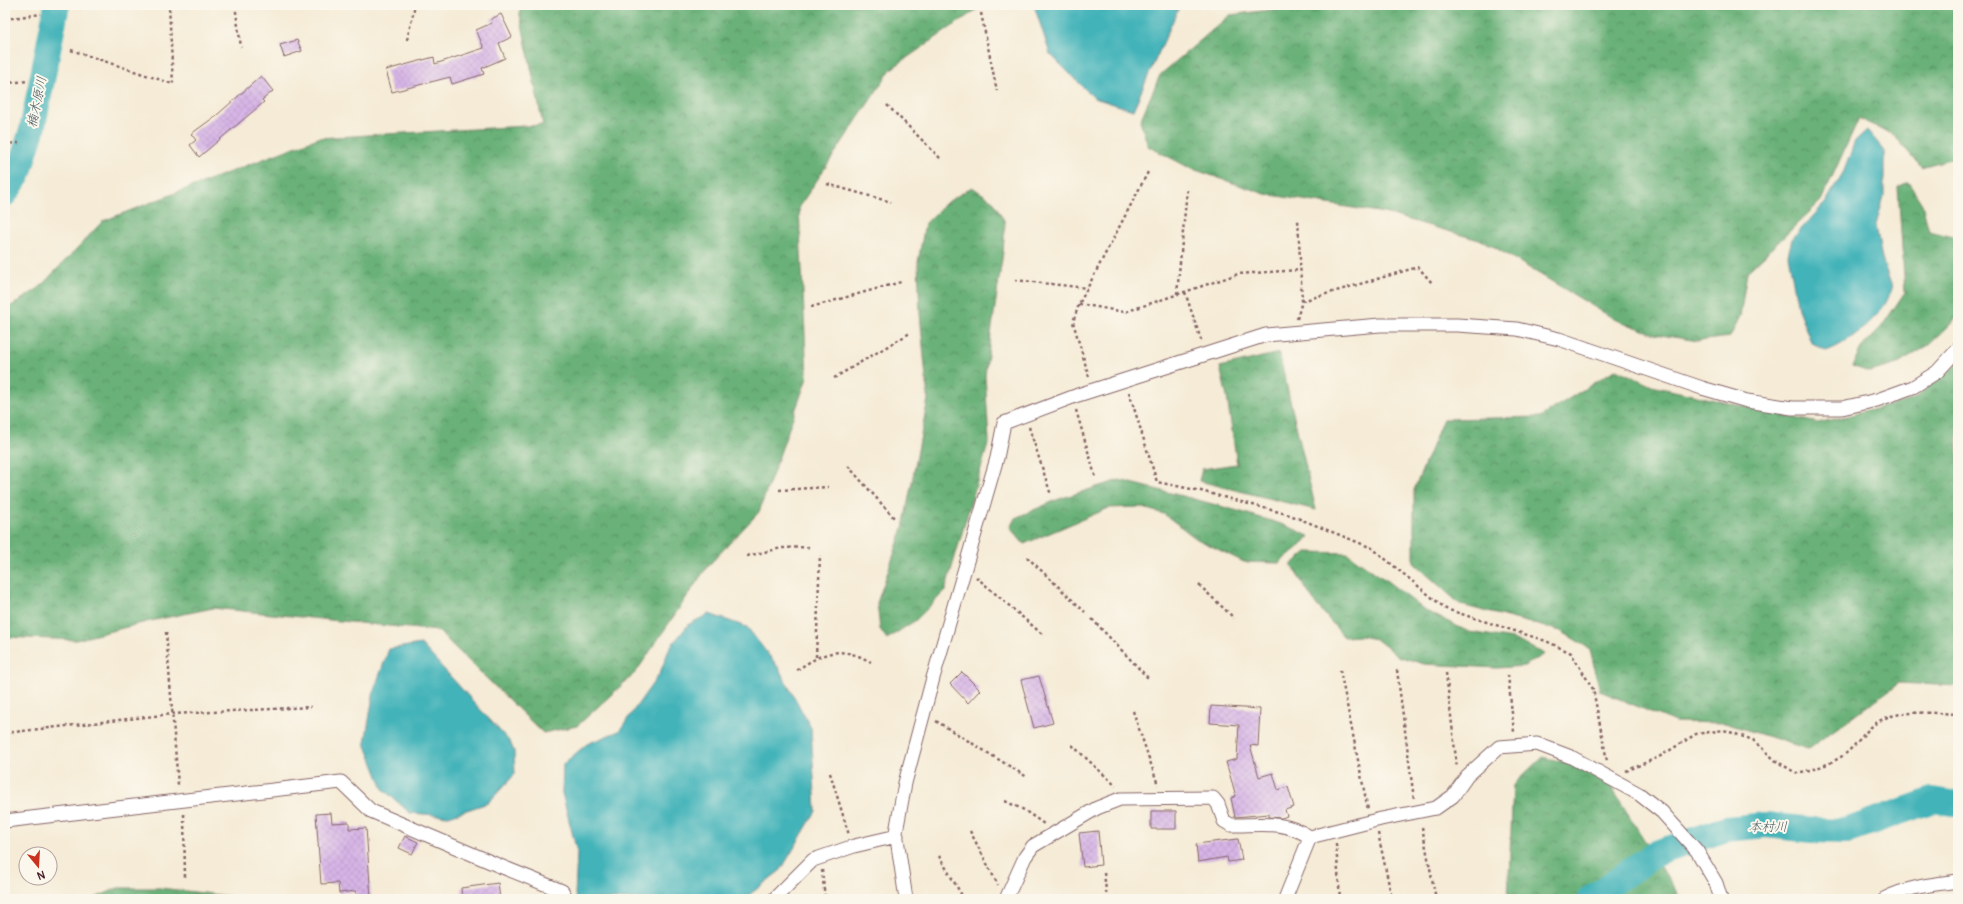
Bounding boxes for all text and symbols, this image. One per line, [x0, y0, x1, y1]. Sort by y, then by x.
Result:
water label: 楠木原川 [24, 75, 50, 129]
water label: 本村川 [1748, 819, 1788, 835]
north arrow [18, 846, 58, 886]
text: N [35, 868, 46, 883]

